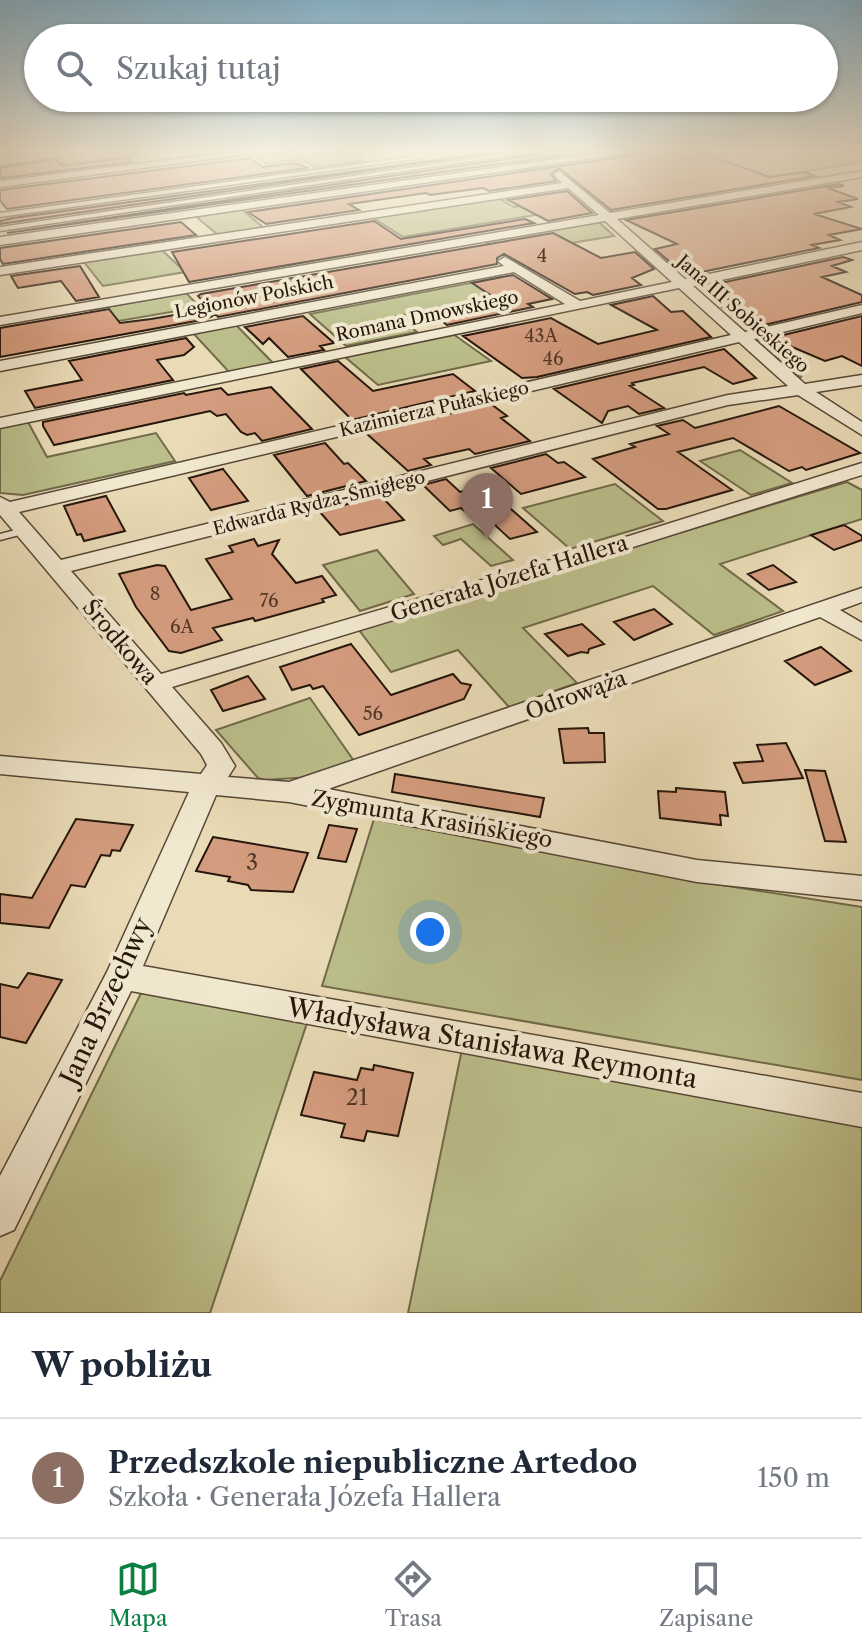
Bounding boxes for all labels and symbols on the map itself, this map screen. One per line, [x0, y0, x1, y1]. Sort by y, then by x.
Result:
house number: 4 [537, 245, 547, 267]
street label: Jana III Sobieskiego [670, 248, 814, 378]
street label: Legionów Polskich [173, 271, 335, 323]
street label: Romana Dmowskiego [334, 286, 520, 346]
house number: 43A [524, 325, 558, 347]
house number: 46 [543, 348, 563, 370]
street label: Kazimierza Pułaskiego [337, 376, 531, 442]
street label: Edwarda Rydza-Śmigłego [210, 465, 427, 540]
pin: 1 [461, 473, 513, 539]
street label: Generała Józefa Hallera [387, 529, 631, 627]
house number: 8 [150, 583, 160, 605]
house number: 76 [259, 590, 279, 612]
street label: Środkowa [77, 593, 164, 690]
house number: 6A [170, 616, 195, 638]
street label: Odrowąża [522, 664, 631, 726]
house number: 56 [363, 703, 383, 725]
street label: Zygmunta Krasińskiego [309, 784, 555, 854]
house number: 3 [246, 849, 258, 876]
street label: Jana Brzechwy [51, 912, 159, 1094]
your location [410, 912, 450, 952]
street label: Władysława Stanisława Reymonta [283, 991, 700, 1095]
house number: 21 [346, 1084, 368, 1111]

